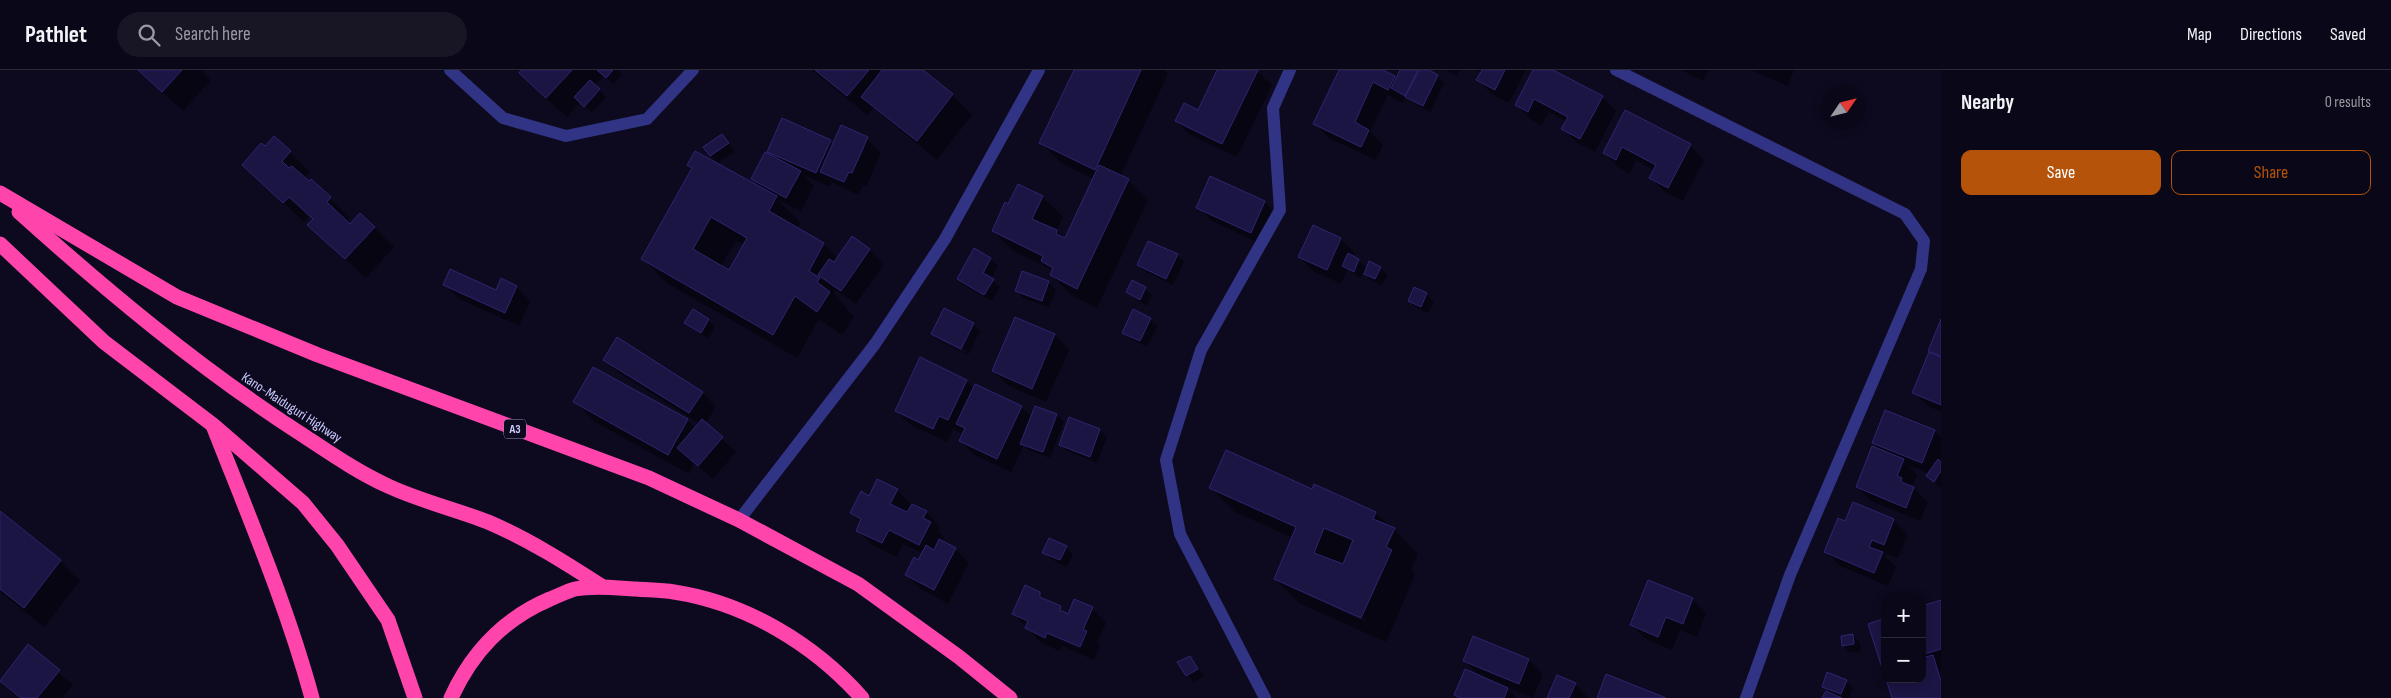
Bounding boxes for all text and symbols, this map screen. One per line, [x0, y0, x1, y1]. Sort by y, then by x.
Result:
search box [117, 12, 467, 57]
text: Pathlet [25, 20, 87, 49]
icon: search [135, 21, 163, 49]
text: Search here [175, 23, 251, 46]
text: Map [2187, 24, 2212, 45]
text: Directions [2240, 24, 2302, 45]
text: Saved [2330, 24, 2366, 45]
north arrow [1821, 85, 1866, 130]
text: Nearby [1961, 90, 2014, 115]
text: 0 results [2325, 93, 2371, 112]
button: Save [1961, 150, 2161, 195]
button: Share [2171, 150, 2371, 195]
street label: Kano-Maiduguri Highway [238, 369, 346, 447]
road number: A3 [504, 419, 526, 438]
map controls [1881, 593, 1926, 683]
button: + [1881, 593, 1926, 638]
button: − [1881, 638, 1926, 683]

